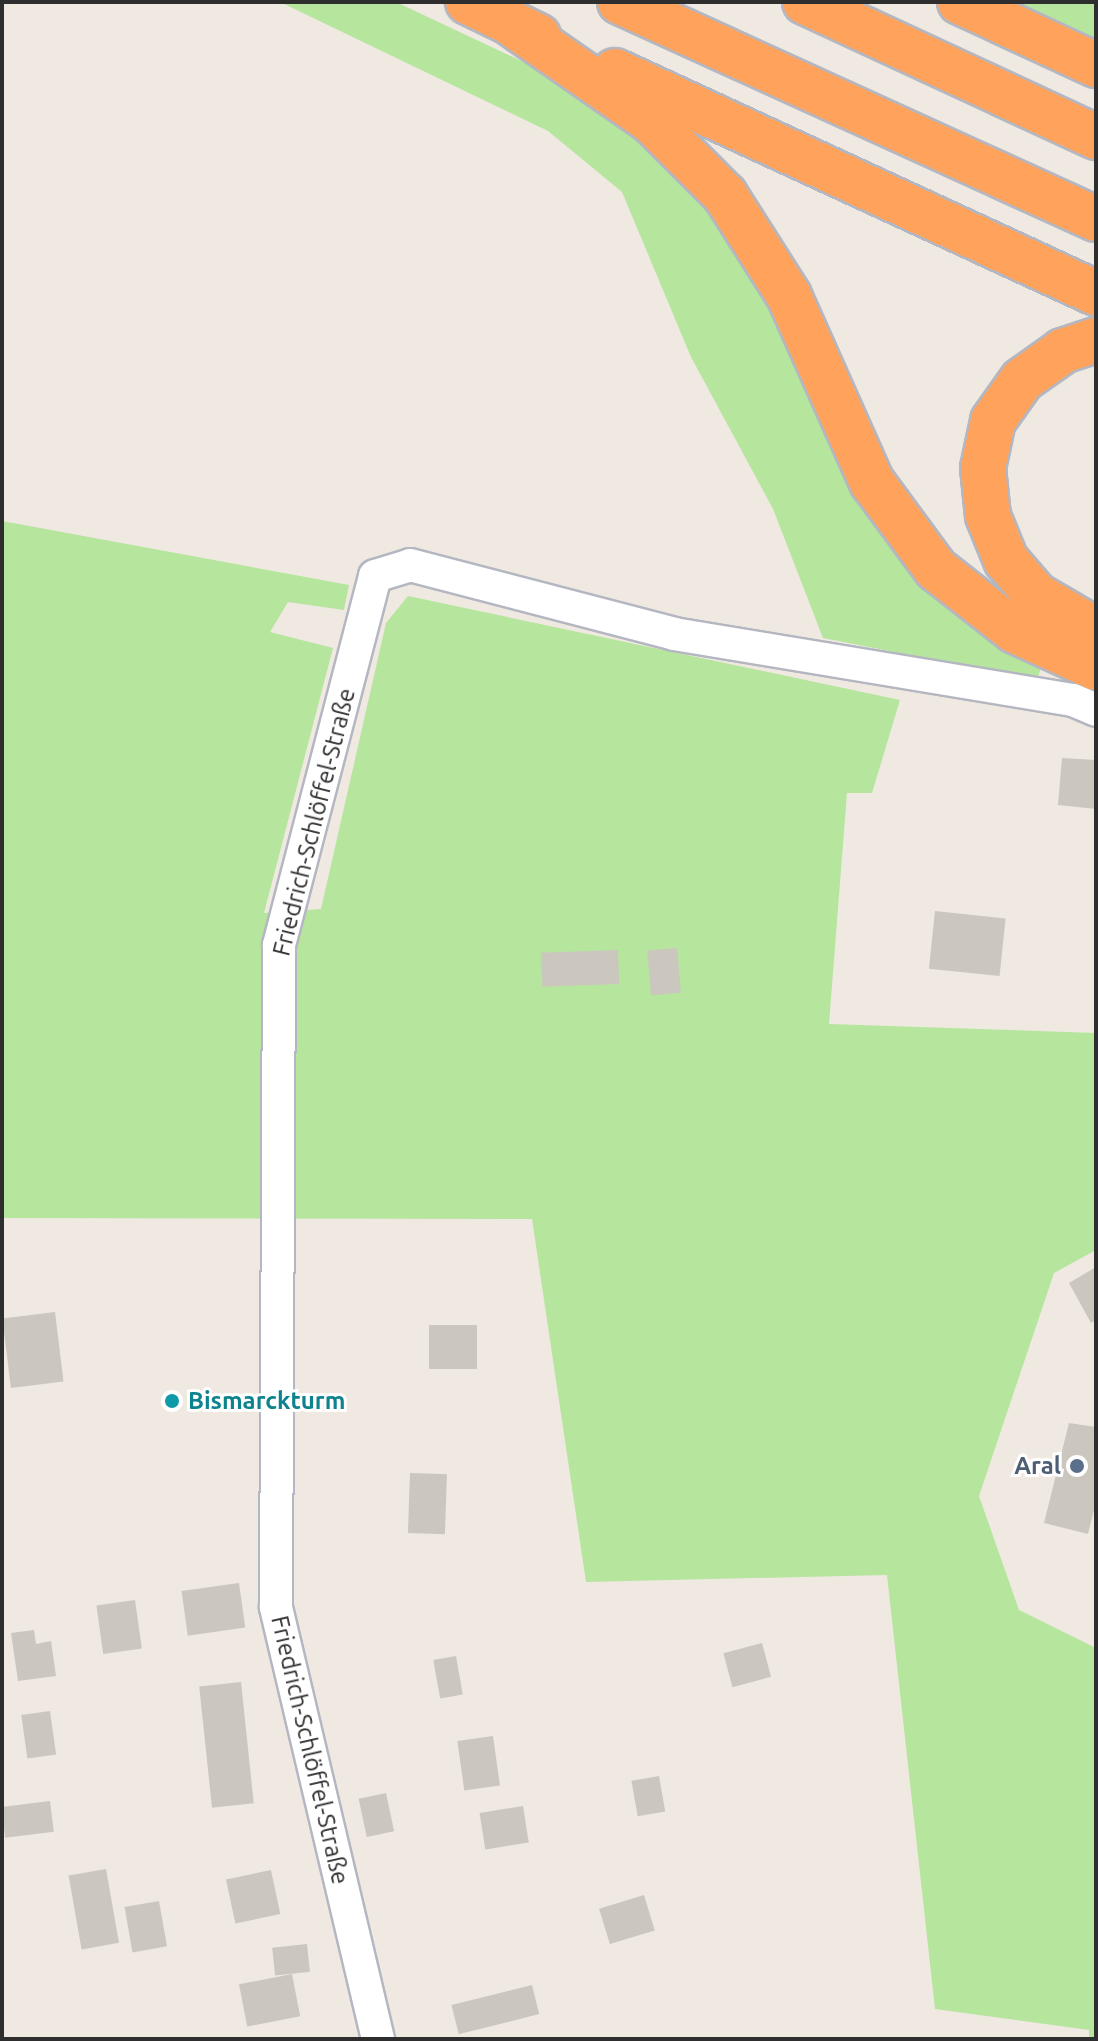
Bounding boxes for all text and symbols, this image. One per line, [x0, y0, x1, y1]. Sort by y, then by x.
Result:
street label: Friedrich-Schlöffel-Straße [267, 685, 361, 959]
place label: Bismarckturm [188, 1387, 345, 1415]
marker: Bismarckturm [163, 1392, 181, 1410]
place label: Aral [1014, 1452, 1061, 1480]
marker: Aral [1068, 1457, 1086, 1475]
street label: Friedrich-Schlöffel-Straße [265, 1613, 355, 1887]

